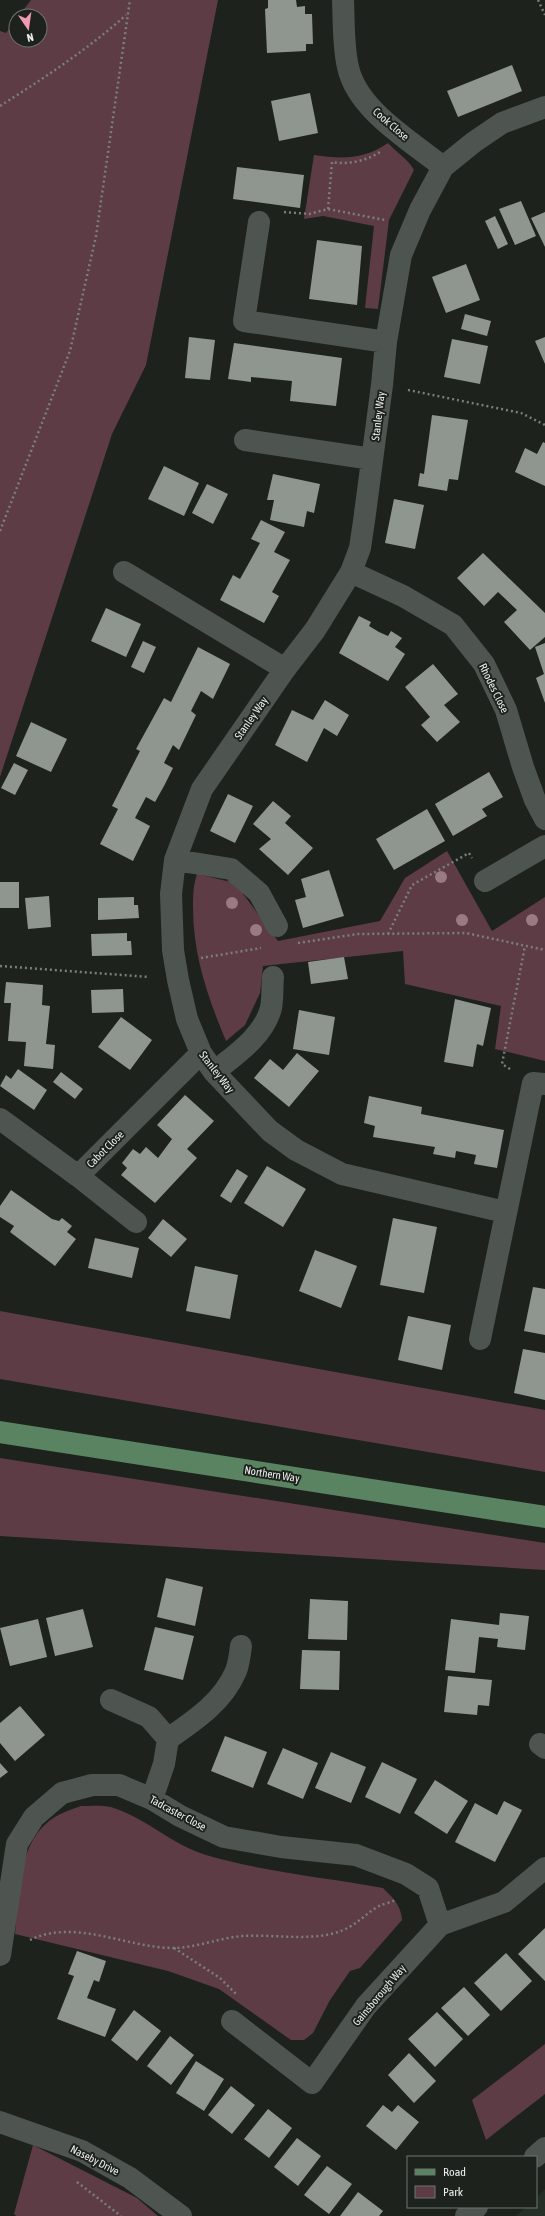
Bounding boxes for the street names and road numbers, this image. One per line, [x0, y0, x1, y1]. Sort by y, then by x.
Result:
street label: Cook Close [371, 105, 411, 143]
street label: Stanley Way [369, 390, 387, 441]
street label: Rhodes Close [477, 661, 511, 715]
street label: Stanley Way [232, 694, 270, 742]
street label: Stanley Way [197, 1049, 237, 1095]
street label: Cabot Close [84, 1128, 126, 1170]
street label: Northern Way [244, 1464, 301, 1484]
street label: Tadcaster Close [148, 1793, 208, 1833]
street label: Gainsborough Way [350, 1962, 408, 2028]
street label: Naseby Drive [69, 2143, 121, 2177]

